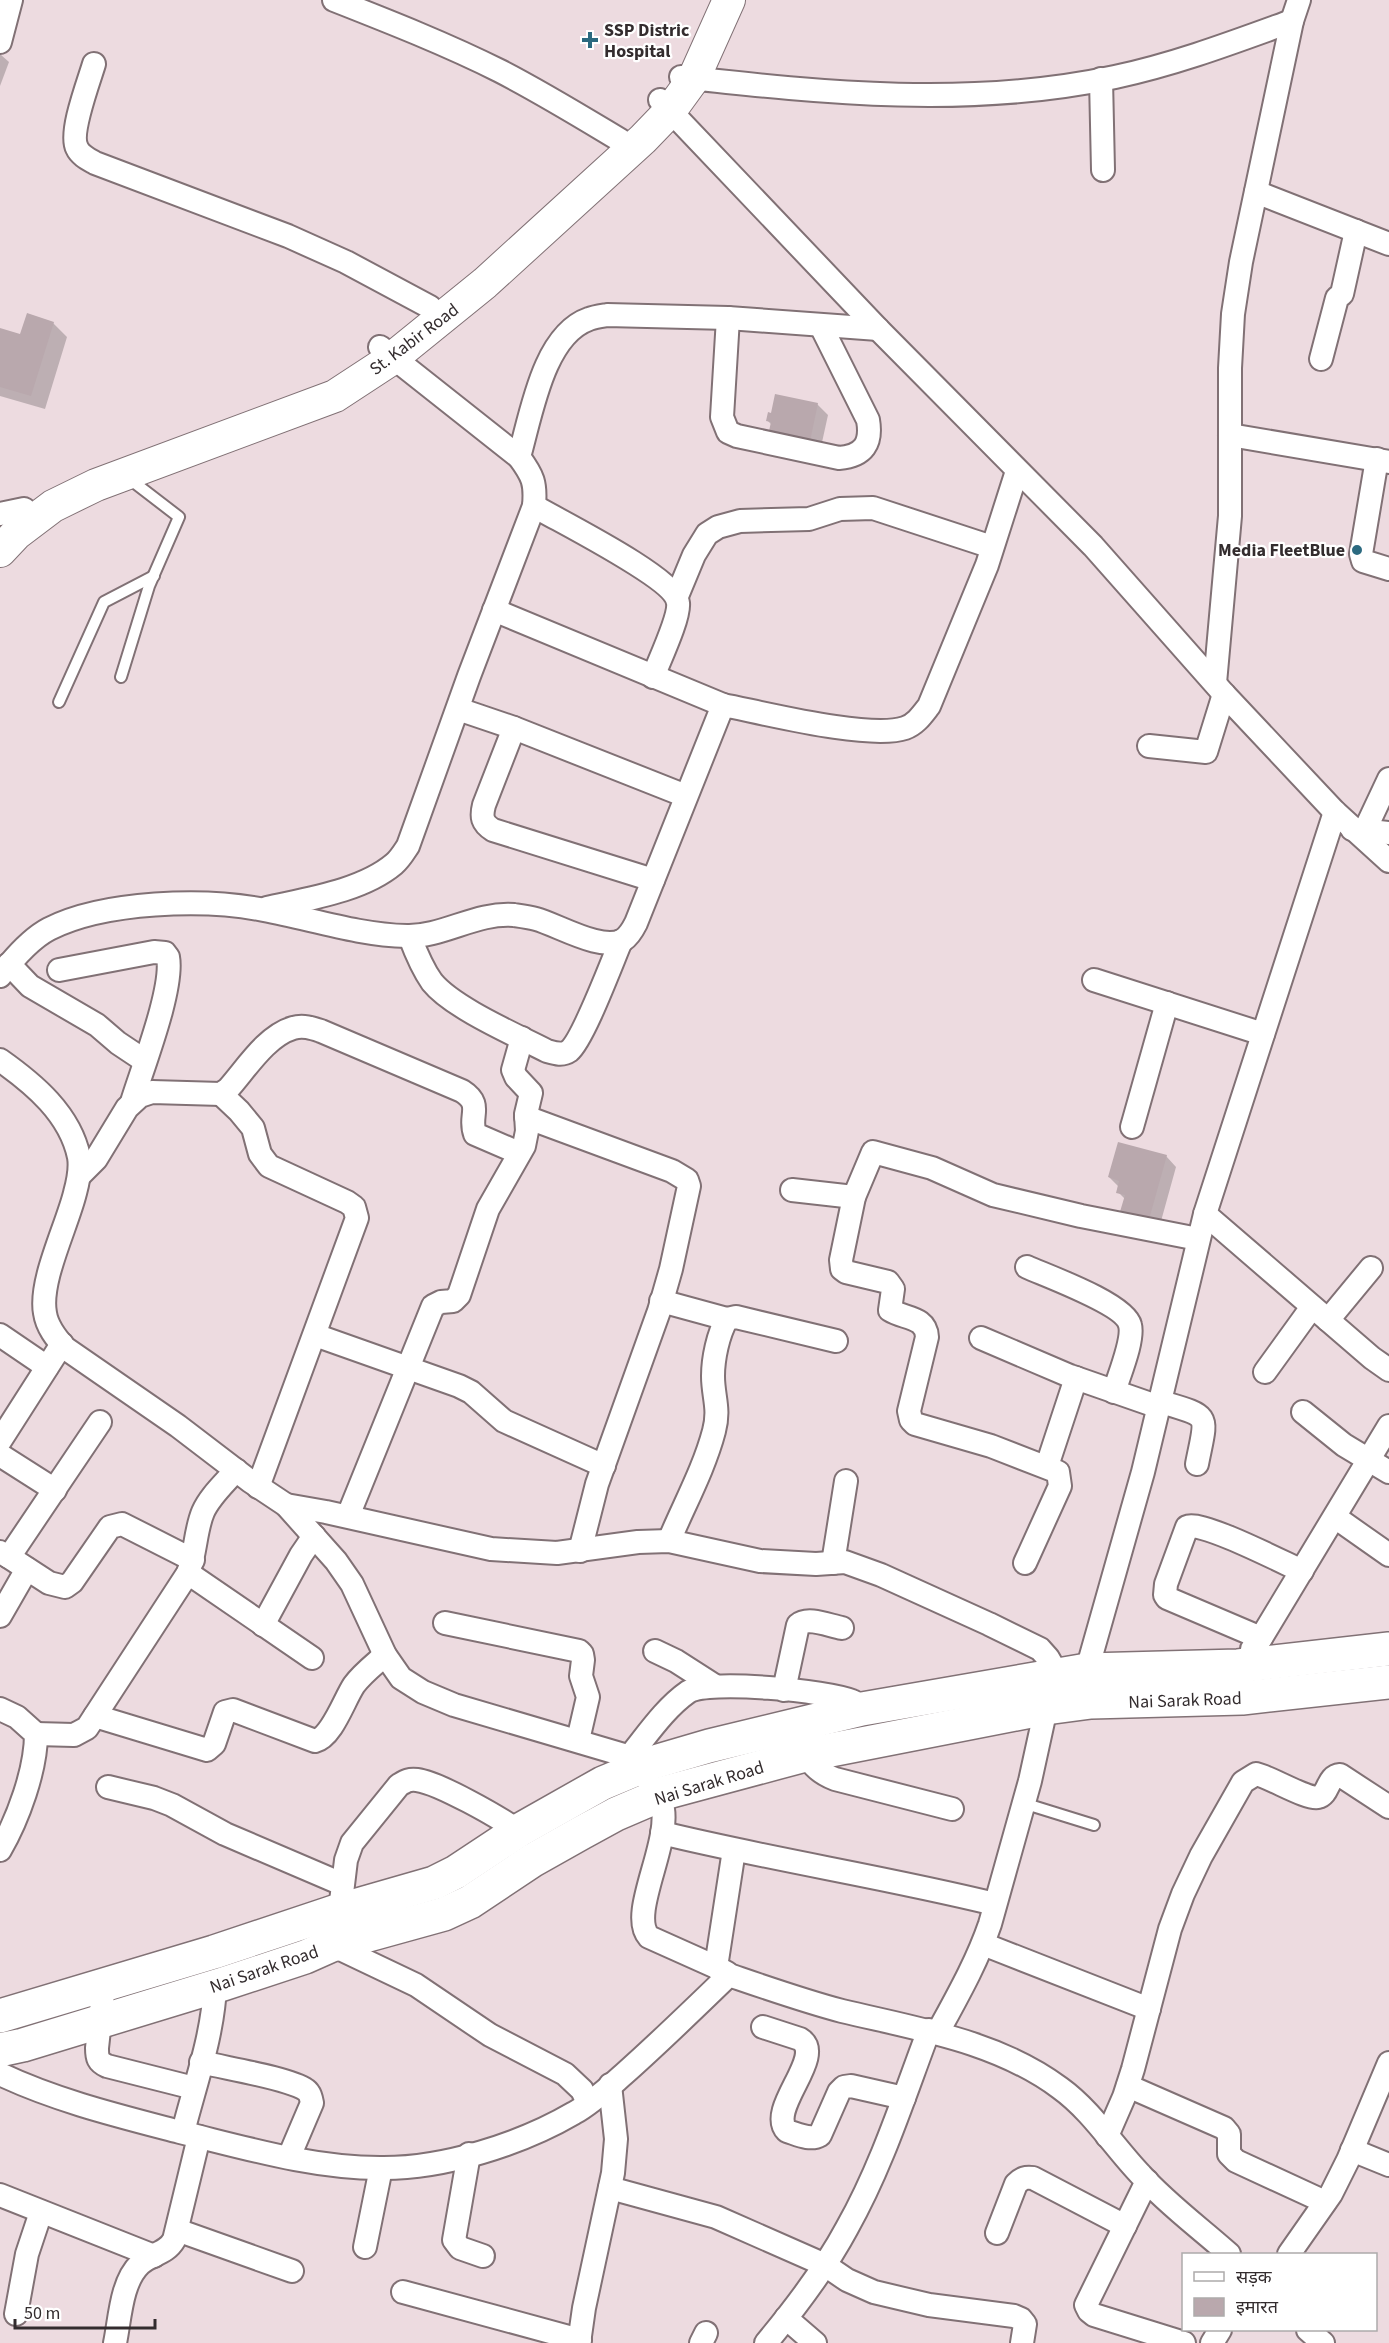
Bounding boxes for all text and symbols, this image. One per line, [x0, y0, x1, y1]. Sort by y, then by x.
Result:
place label: SSP Distric Hospital [604, 18, 690, 64]
marker: SSP Distric Hospital [581, 31, 599, 49]
street label: St. Kabir Road [365, 298, 464, 381]
place label: Media FleetBlue [1218, 538, 1345, 563]
marker: Media FleetBlue [1350, 543, 1364, 557]
street label: Nai Sarak Road [1128, 1686, 1242, 1715]
street label: Nai Sarak Road [651, 1755, 767, 1812]
street label: Nai Sarak Road [206, 1939, 322, 2000]
legend [1182, 2253, 1377, 2331]
text: सड़क [1236, 2265, 1273, 2290]
scale bar [15, 2292, 154, 2330]
text: इमारत [1236, 2295, 1279, 2320]
text: 50 m [24, 2301, 60, 2326]

